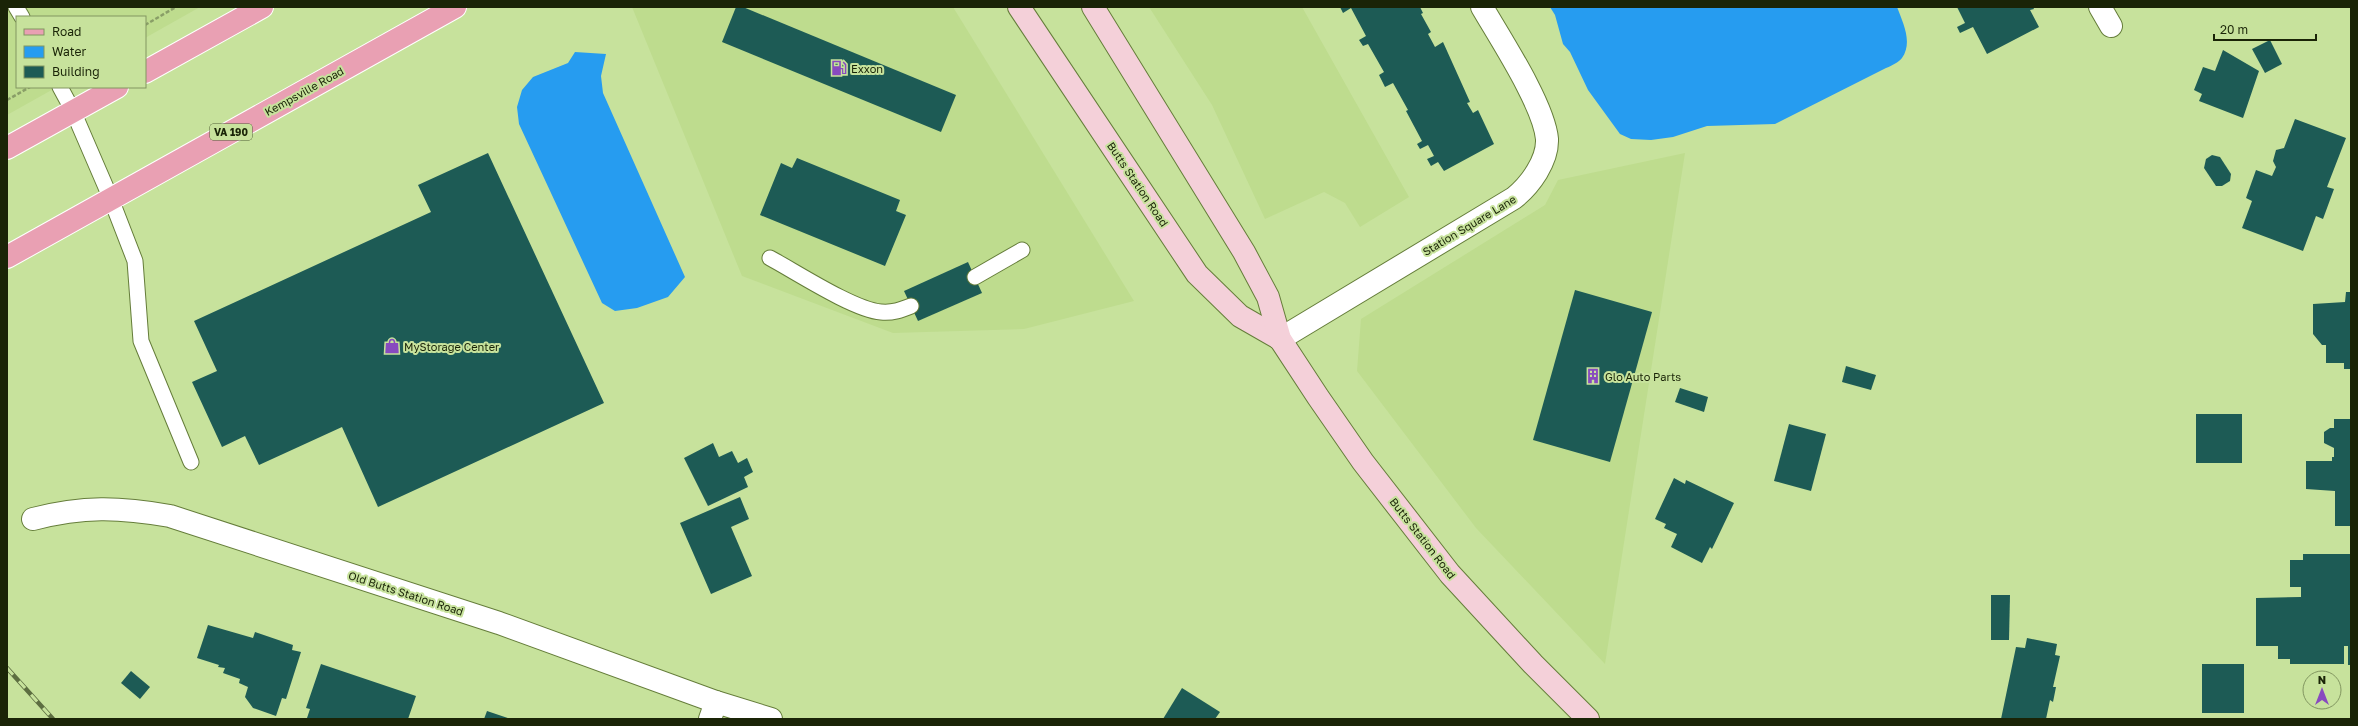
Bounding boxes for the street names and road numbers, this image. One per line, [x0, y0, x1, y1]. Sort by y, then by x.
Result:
street label: Kempsville Road [262, 64, 346, 118]
road number: VA 190 [210, 124, 252, 140]
street label: Butts Station Road [1105, 139, 1171, 229]
street label: Station Square Lane [1420, 192, 1518, 258]
street label: Butts Station Road [1387, 495, 1459, 581]
street label: Old Butts Station Road [347, 568, 465, 618]

